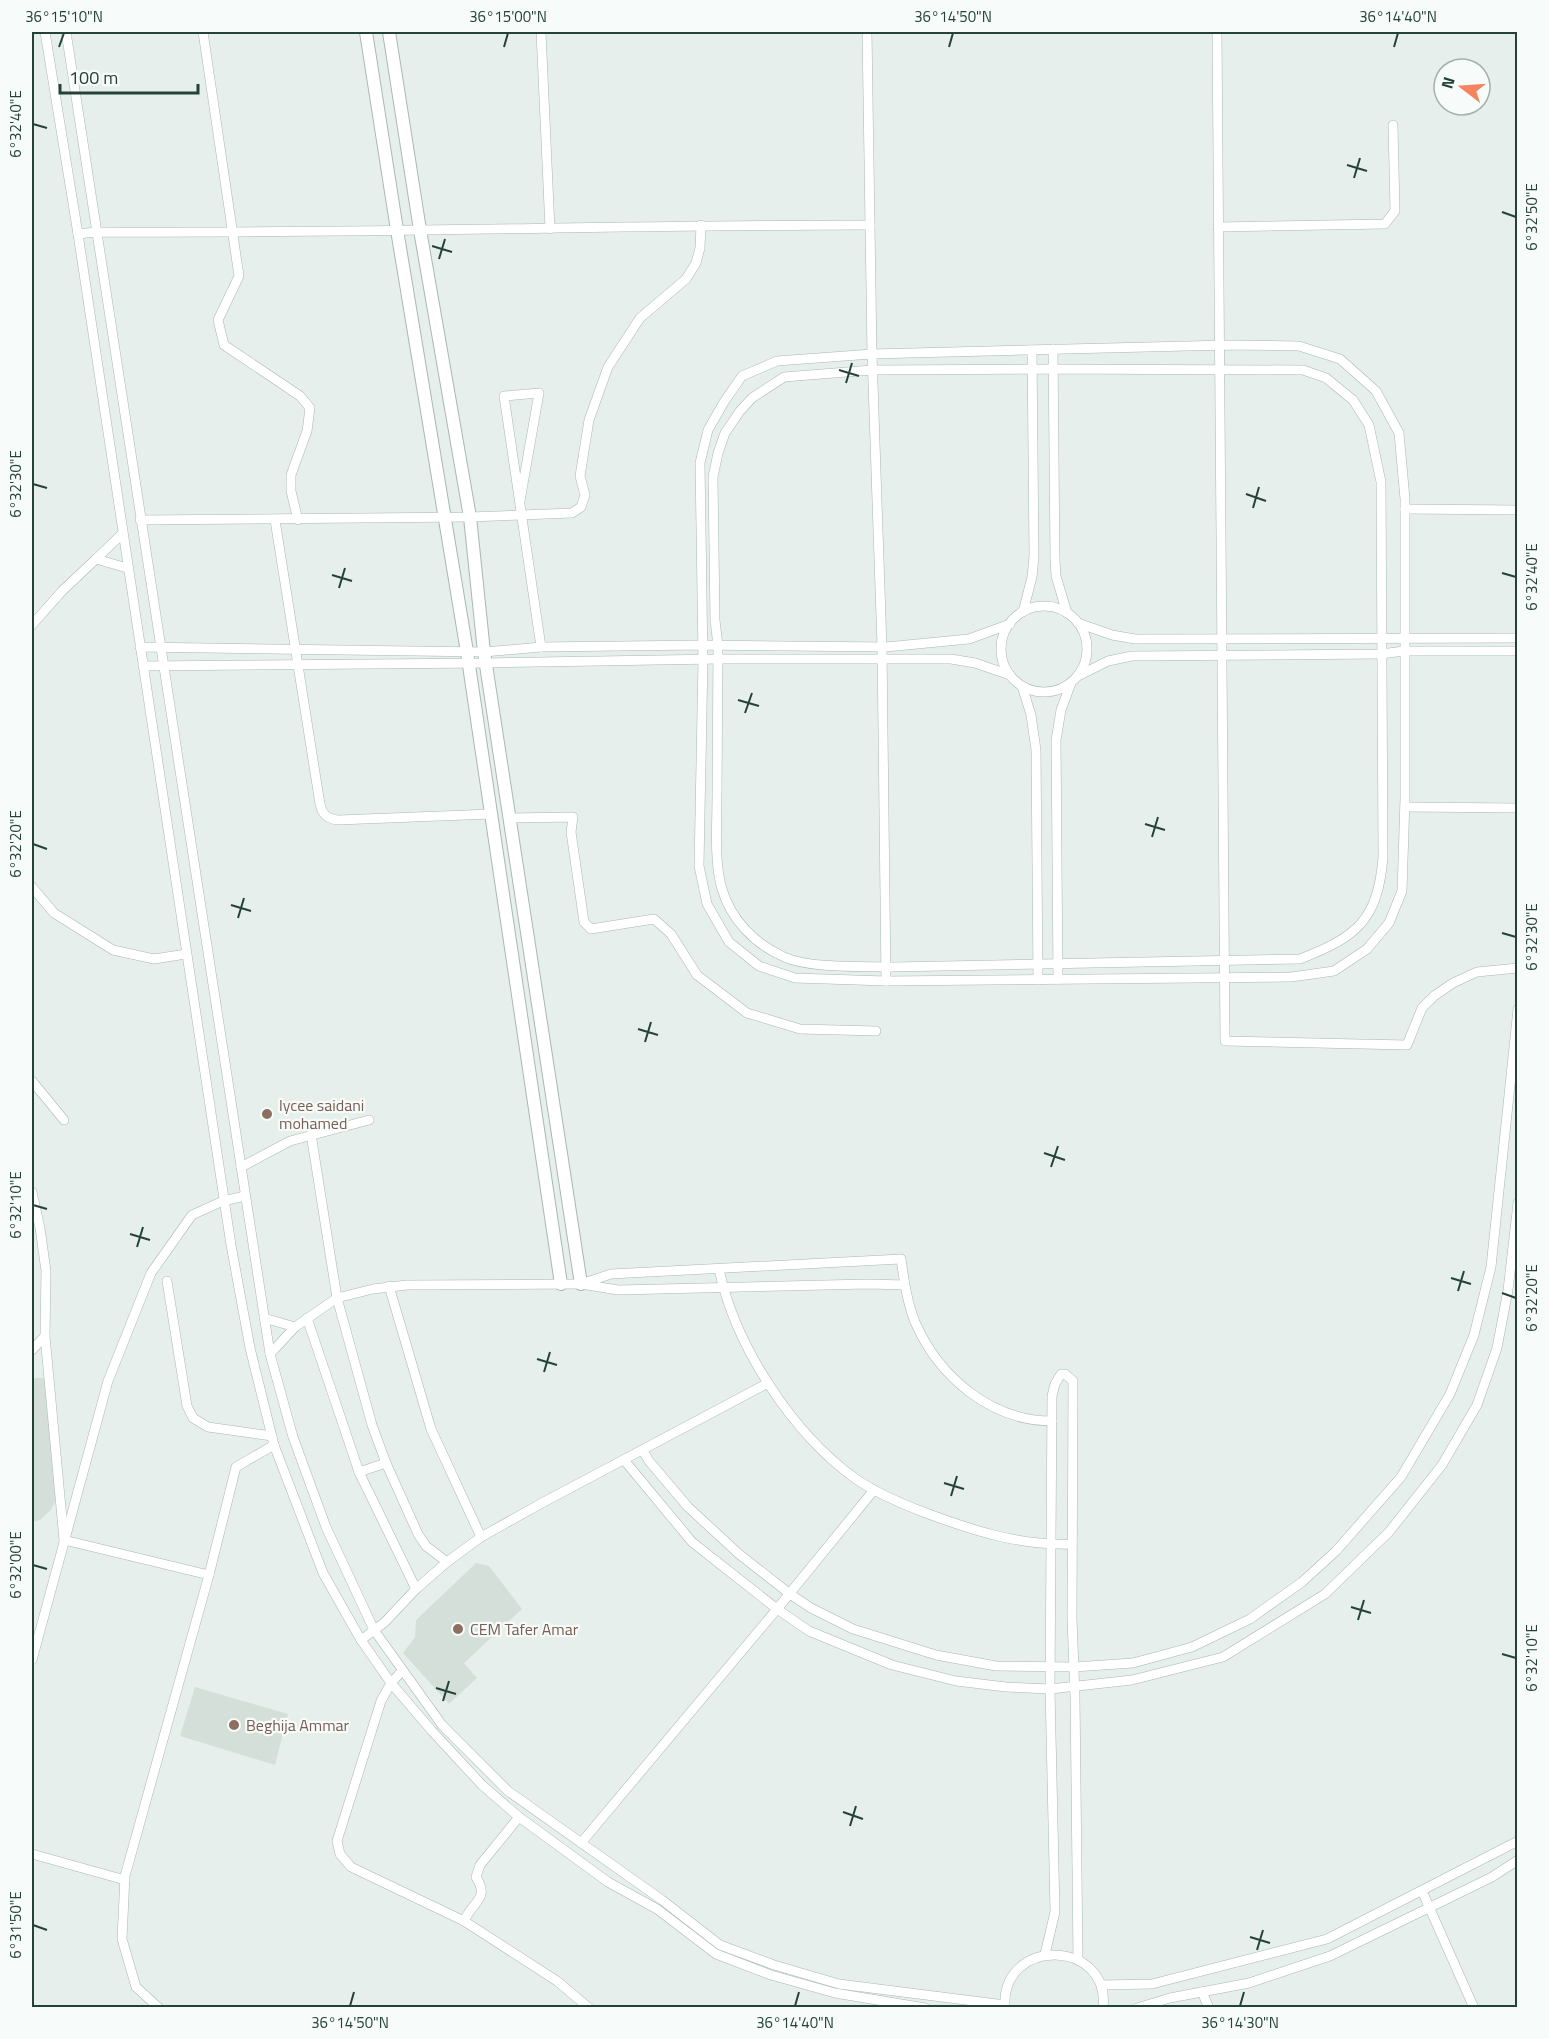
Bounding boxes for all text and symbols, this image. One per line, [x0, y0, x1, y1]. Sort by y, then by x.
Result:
text: 36°15'10"N [25, 5, 103, 28]
text: 36°15'00"N [469, 5, 547, 28]
text: 36°14'50"N [914, 5, 992, 28]
text: 36°14'40"N [1359, 5, 1437, 28]
scale bar [60, 57, 198, 95]
north arrow [1432, 57, 1492, 117]
text: 100 m [69, 64, 118, 91]
text: N [1435, 74, 1461, 91]
text: 6°32'40"E [4, 90, 27, 158]
text: 6°32'50"E [1520, 183, 1543, 251]
text: 6°32'30"E [4, 450, 27, 518]
text: 6°32'40"E [1520, 543, 1543, 611]
text: 6°32'20"E [4, 810, 27, 878]
text: 6°32'30"E [1520, 903, 1543, 971]
place label: lycee saidani mohamed [279, 1093, 364, 1135]
marker: lycee saidani mohamed [260, 1107, 274, 1121]
text: 6°32'10"E [4, 1171, 27, 1239]
text: 6°32'20"E [1520, 1264, 1543, 1332]
text: 6°32'00"E [4, 1531, 27, 1599]
place label: CEM Tafer Amar [470, 1617, 579, 1641]
marker: CEM Tafer Amar [451, 1622, 465, 1636]
text: 6°32'10"E [1520, 1624, 1543, 1692]
place label: Beghija Ammar [246, 1713, 350, 1737]
marker: Beghija Ammar [227, 1718, 241, 1732]
text: 6°31'50"E [4, 1891, 27, 1959]
text: 36°14'50"N [311, 2011, 389, 2034]
text: 36°14'40"N [756, 2011, 834, 2034]
text: 36°14'30"N [1201, 2011, 1279, 2034]

